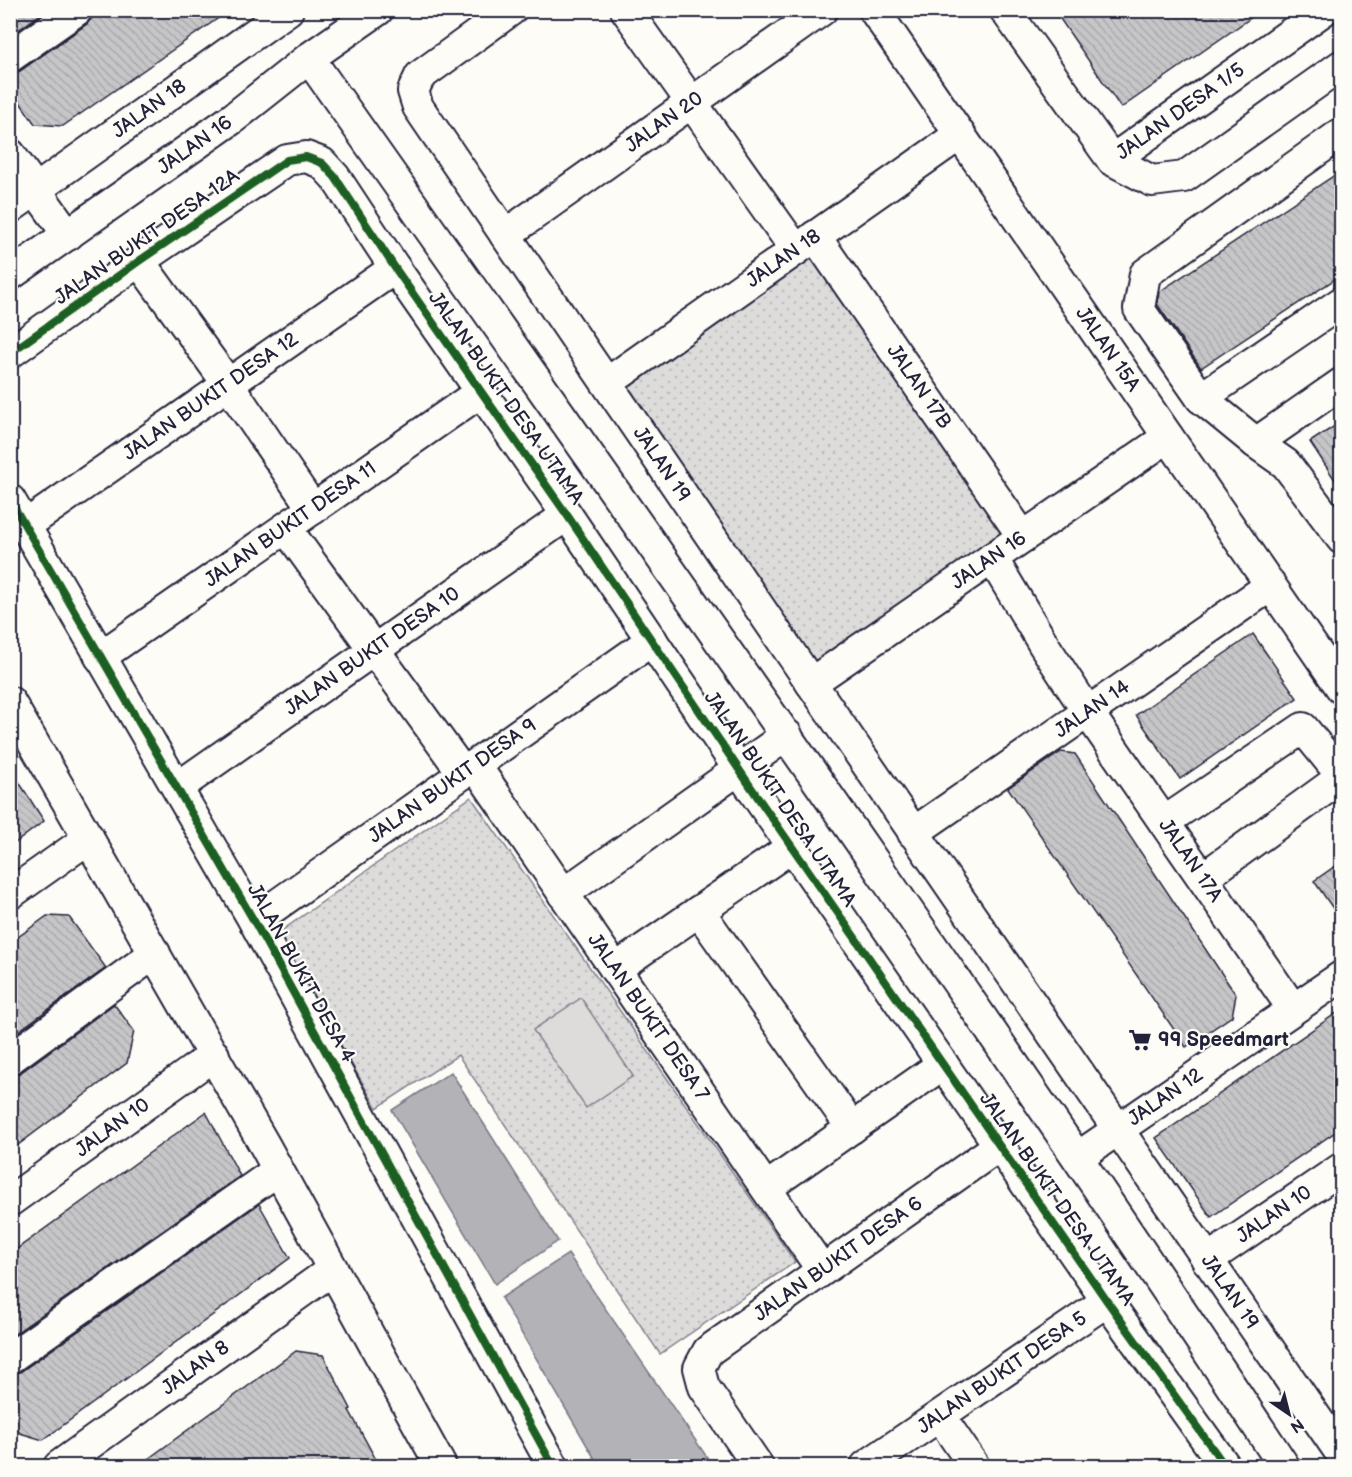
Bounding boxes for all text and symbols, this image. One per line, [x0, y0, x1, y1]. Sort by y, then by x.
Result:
street label: JALAN DESA 1/5 [1112, 58, 1249, 165]
street label: JALAN 18 [108, 74, 191, 143]
street label: JALAN 20 [621, 86, 707, 158]
street label: JALAN 16 [153, 111, 237, 180]
street label: JALAN BUKIT DESA 12A [50, 164, 245, 310]
street label: JALAN 18 [742, 224, 825, 293]
street label: JALAN BUKIT DESA UTAMA [423, 287, 589, 510]
street label: JALAN 15A [1070, 302, 1146, 397]
street label: JALAN BUKIT DESA 12 [118, 327, 303, 466]
street label: JALAN 17B [882, 340, 957, 434]
street label: JALAN 19 [628, 422, 696, 506]
street label: JALAN BUKIT DESA 11 [200, 456, 381, 593]
street label: JALAN 16 [947, 526, 1031, 595]
street label: JALAN BUKIT DESA 10 [280, 582, 464, 721]
street label: JALAN 14 [1050, 675, 1134, 743]
street label: JALAN BUKIT DESA UTAMA [699, 687, 862, 912]
street label: JALAN BUKIT DESA 9 [364, 713, 541, 848]
street label: JALAN 17A [1153, 814, 1228, 907]
street label: JALAN BUKIT DESA 4 [242, 880, 360, 1066]
street label: JALAN BUKIT DESA 7 [582, 929, 714, 1106]
supermarket icon: 99 Speedmart [1127, 1027, 1153, 1053]
place label: 99 Speedmart [1158, 1028, 1289, 1052]
street label: JALAN 12 [1123, 1063, 1208, 1131]
street label: JALAN BUKIT DESA UTAMA [974, 1088, 1140, 1311]
street label: JALAN 10 [71, 1093, 154, 1162]
street label: JALAN 10 [1232, 1180, 1316, 1248]
street label: JALAN BUKIT DESA 6 [749, 1191, 927, 1327]
street label: JALAN 19 [1196, 1250, 1264, 1334]
street label: JALAN BUKIT DESA 5 [913, 1306, 1091, 1439]
street label: JALAN 8 [157, 1336, 234, 1400]
north arrow [1259, 1384, 1319, 1444]
text: N [1286, 1414, 1307, 1436]

